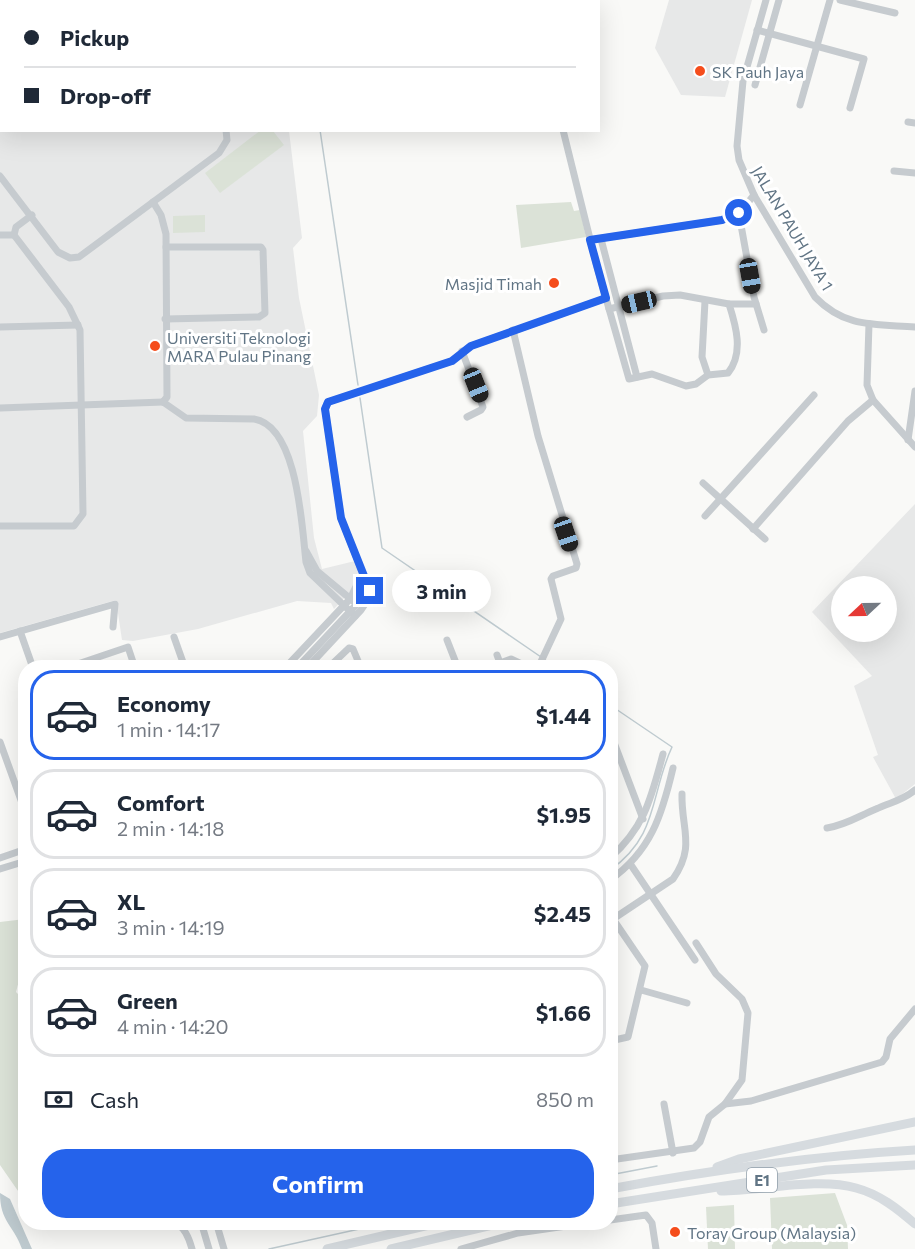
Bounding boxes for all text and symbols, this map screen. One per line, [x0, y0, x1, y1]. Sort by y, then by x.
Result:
text: Pickup [60, 24, 129, 51]
place label: SK Pauh Jaya [712, 62, 804, 81]
marker: SK Pauh Jaya [693, 64, 707, 78]
text: Drop-off [60, 82, 151, 109]
street label: JALAN PAUH JAYA 1 [748, 162, 838, 294]
route start [725, 199, 752, 226]
car [738, 257, 762, 295]
place label: Masjid Timah [445, 274, 542, 293]
marker: Masjid Timah [547, 276, 561, 290]
car [619, 289, 659, 315]
place label: Universiti Teknologi MARA Pulau Pinang [167, 328, 311, 365]
marker: Universiti Teknologi MARA Pulau Pinang [148, 339, 162, 353]
car [461, 365, 491, 405]
car [552, 514, 580, 554]
callout: 3 min [391, 570, 490, 612]
north arrow [831, 576, 897, 642]
map controls [831, 576, 897, 642]
route end [356, 577, 383, 604]
text: 3 min [416, 579, 467, 603]
icon: car [45, 688, 99, 742]
text: Economy [117, 690, 211, 717]
text: $1.44 [536, 702, 591, 729]
text: 1 min · 14:17 [117, 717, 220, 741]
icon: car [45, 787, 99, 841]
text: Comfort [117, 789, 205, 816]
text: $1.95 [536, 801, 591, 828]
text: 2 min · 14:18 [117, 816, 224, 840]
icon: car [45, 886, 99, 940]
text: XL [117, 888, 145, 915]
text: $2.45 [534, 900, 591, 927]
text: 3 min · 14:19 [117, 915, 225, 939]
icon: car [45, 985, 99, 1039]
text: Green [117, 987, 178, 1014]
text: $1.66 [536, 999, 591, 1026]
text: 4 min · 14:20 [117, 1014, 229, 1038]
icon: cash [42, 1083, 75, 1116]
text: Cash [90, 1086, 139, 1113]
text: 850 m [536, 1087, 594, 1111]
button: Confirm [42, 1149, 594, 1218]
road number: E1 [747, 1168, 777, 1192]
place label: Toray Group (Malaysia) [687, 1223, 856, 1242]
marker: Toray Group (Malaysia) [668, 1225, 682, 1239]

